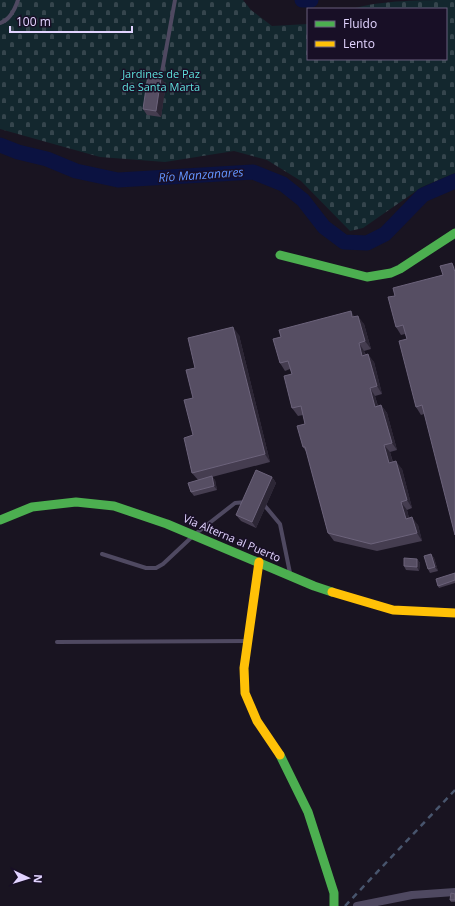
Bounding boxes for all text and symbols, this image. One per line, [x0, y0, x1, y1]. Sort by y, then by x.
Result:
scale bar [10, 8, 132, 34]
legend [307, 8, 447, 60]
text: 100 m [16, 13, 51, 30]
text: Fluido [343, 15, 377, 32]
text: Lento [343, 35, 375, 52]
park label: Jardines de Paz de Santa Marta [121, 66, 200, 94]
water label: Río Manzanares [158, 163, 244, 186]
street label: Vía Alterna al Puerto [181, 510, 284, 565]
north arrow [8, 858, 48, 898]
text: N [31, 874, 46, 884]

